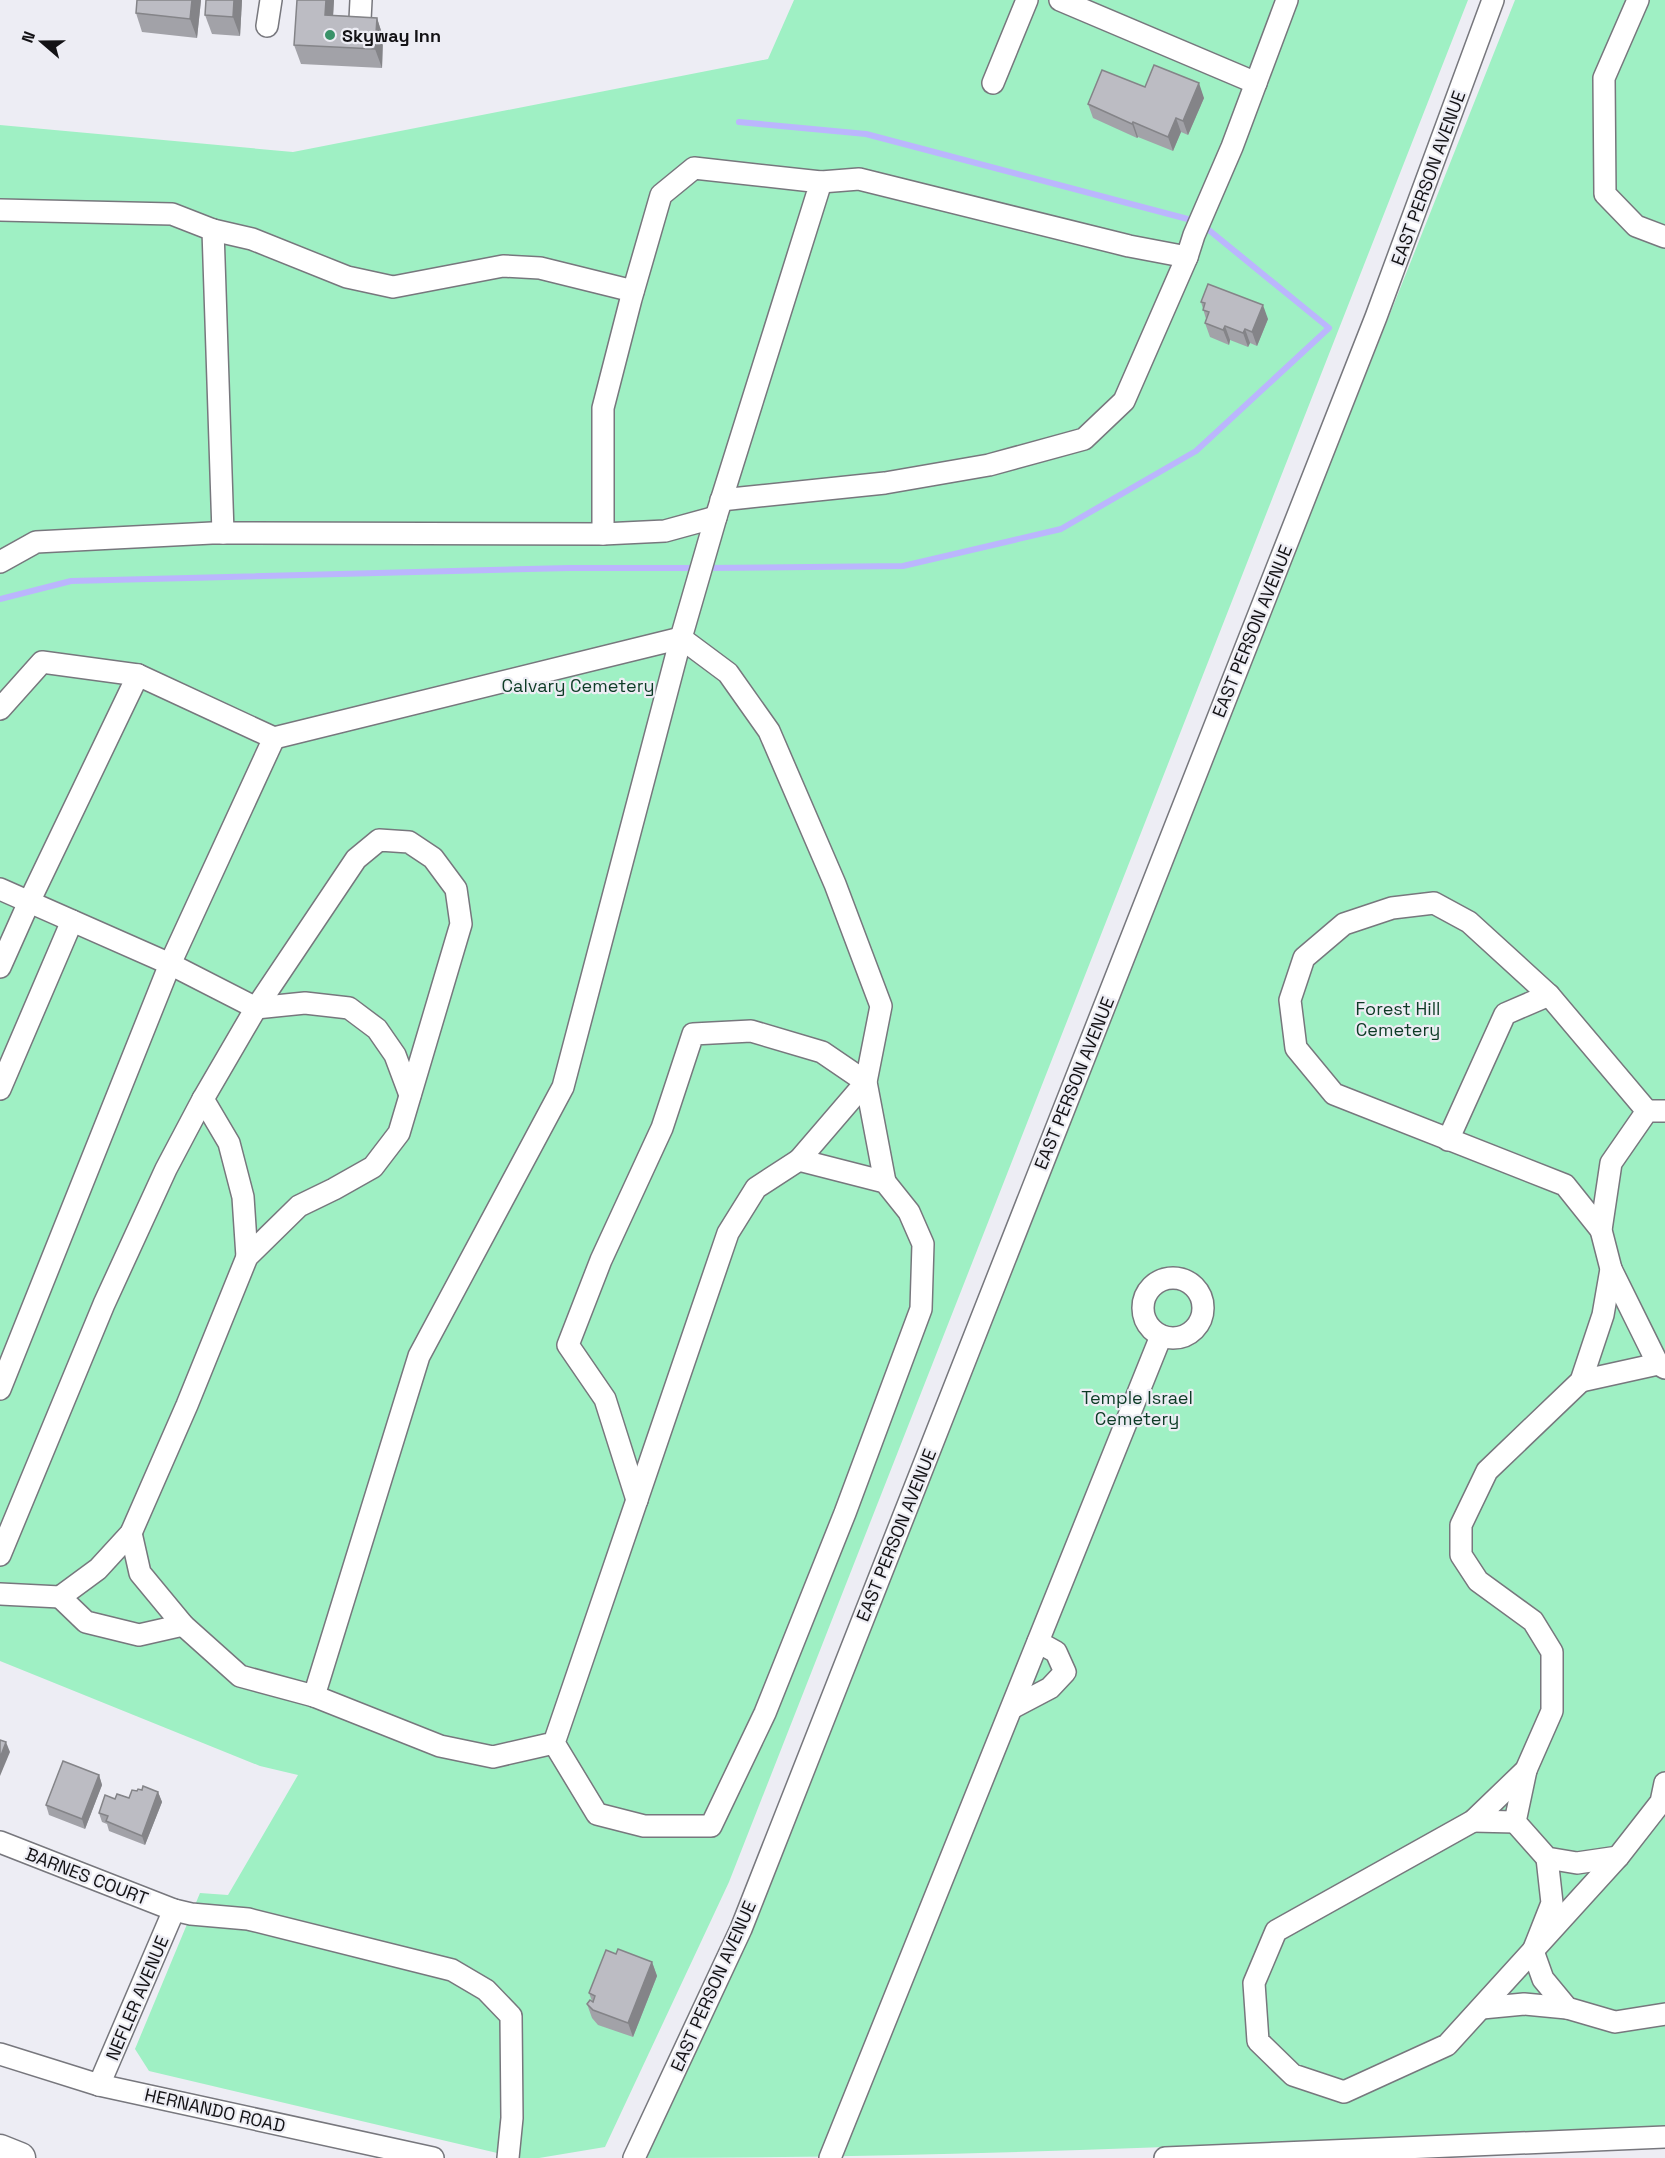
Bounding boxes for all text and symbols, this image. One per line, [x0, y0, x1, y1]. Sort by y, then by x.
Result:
north arrow [12, 12, 72, 72]
place label: Skyway Inn [342, 24, 441, 47]
text: N [17, 28, 40, 46]
marker: Skyway Inn [323, 28, 337, 42]
street label: EAST PERSON AVENUE [1386, 88, 1470, 268]
street label: EAST PERSON AVENUE [1207, 541, 1297, 721]
park label: Calvary Cemetery [502, 674, 654, 697]
street label: EAST PERSON AVENUE [1029, 993, 1119, 1173]
park label: Forest Hill Cemetery [1355, 997, 1441, 1041]
park label: Temple Israel Cemetery [1081, 1386, 1193, 1430]
street label: EAST PERSON AVENUE [851, 1445, 941, 1625]
street label: BARNES COURT [22, 1842, 152, 1910]
street label: EAST PERSON AVENUE [665, 1897, 761, 2075]
street label: NEFLER AVENUE [100, 1932, 174, 2064]
street label: HERNANDO ROAD [142, 2083, 288, 2137]

